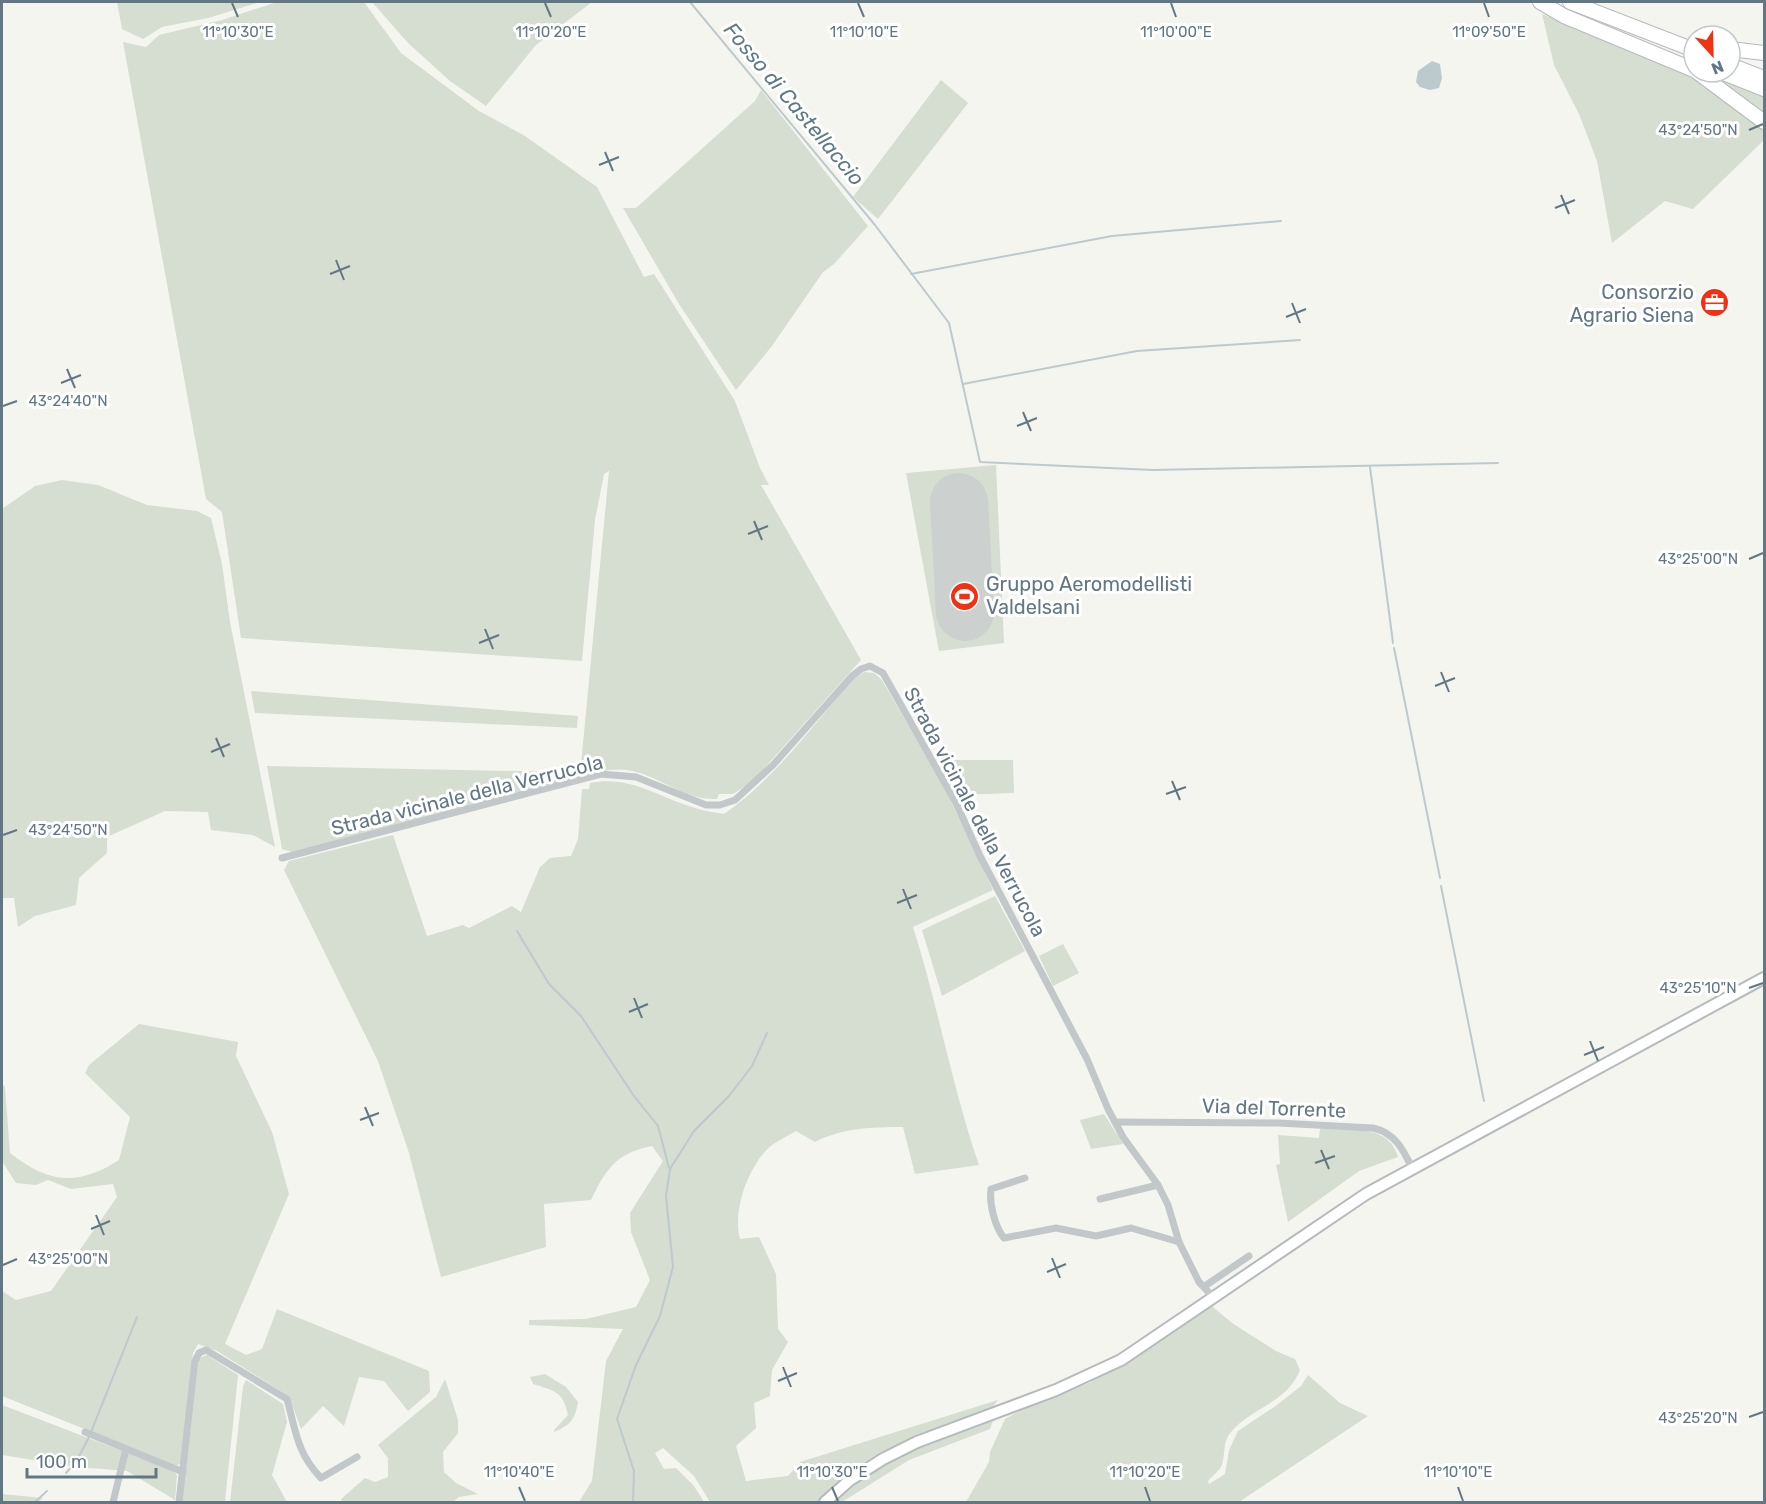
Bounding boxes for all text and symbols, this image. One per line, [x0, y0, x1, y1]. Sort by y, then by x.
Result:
water label: Fosso di Castellaccio [719, 17, 870, 190]
text: 11°10'30"E [202, 23, 274, 41]
text: 11°10'20"E [516, 23, 586, 41]
text: 11°10'10"E [830, 23, 898, 41]
text: 11°10'00"E [1140, 23, 1212, 41]
text: 11°09'50"E [1452, 23, 1526, 41]
north arrow [1682, 24, 1742, 84]
text: N [1709, 56, 1726, 78]
text: 43°24'50"N [1658, 121, 1738, 139]
place label: Consorzio Agrario Siena [1570, 280, 1694, 327]
office icon: Consorzio Agrario Siena [1699, 287, 1731, 319]
text: 43°24'40"N [28, 392, 108, 410]
text: 43°25'00"N [1658, 550, 1738, 568]
place label: Gruppo Aeromodellisti Valdelsani [986, 572, 1192, 619]
sports icon: Gruppo Aeromodellisti Valdelsani [949, 580, 981, 612]
street label: Strada vicinale della Verrucola [899, 683, 1051, 941]
street label: Strada vicinale della Verrucola [329, 750, 605, 840]
text: 43°24'50"N [28, 821, 108, 839]
text: 43°25'10"N [1659, 979, 1737, 997]
street label: Via del Torrente [1201, 1093, 1347, 1123]
text: 43°25'00"N [28, 1250, 108, 1268]
text: 43°25'20"N [1658, 1409, 1738, 1427]
scale bar [27, 1441, 156, 1479]
text: 100 m [36, 1451, 87, 1473]
text: 11°10'40"E [484, 1463, 554, 1481]
text: 11°10'30"E [796, 1463, 868, 1481]
text: 11°10'20"E [1110, 1463, 1180, 1481]
text: 11°10'10"E [1424, 1463, 1492, 1481]

